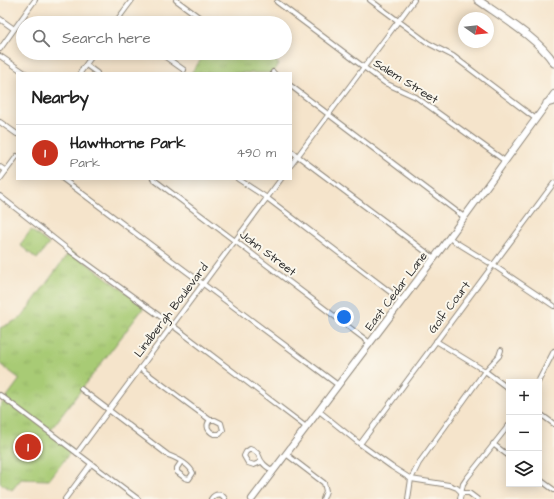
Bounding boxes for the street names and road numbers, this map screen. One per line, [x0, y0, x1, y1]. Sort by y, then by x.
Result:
street label: Salem Street [370, 55, 441, 108]
street label: John Street [236, 226, 300, 280]
street label: East Cedar Lane [361, 248, 432, 334]
street label: Lindbergh Boulevard [130, 260, 213, 362]
street label: Golf Court [424, 277, 475, 337]

